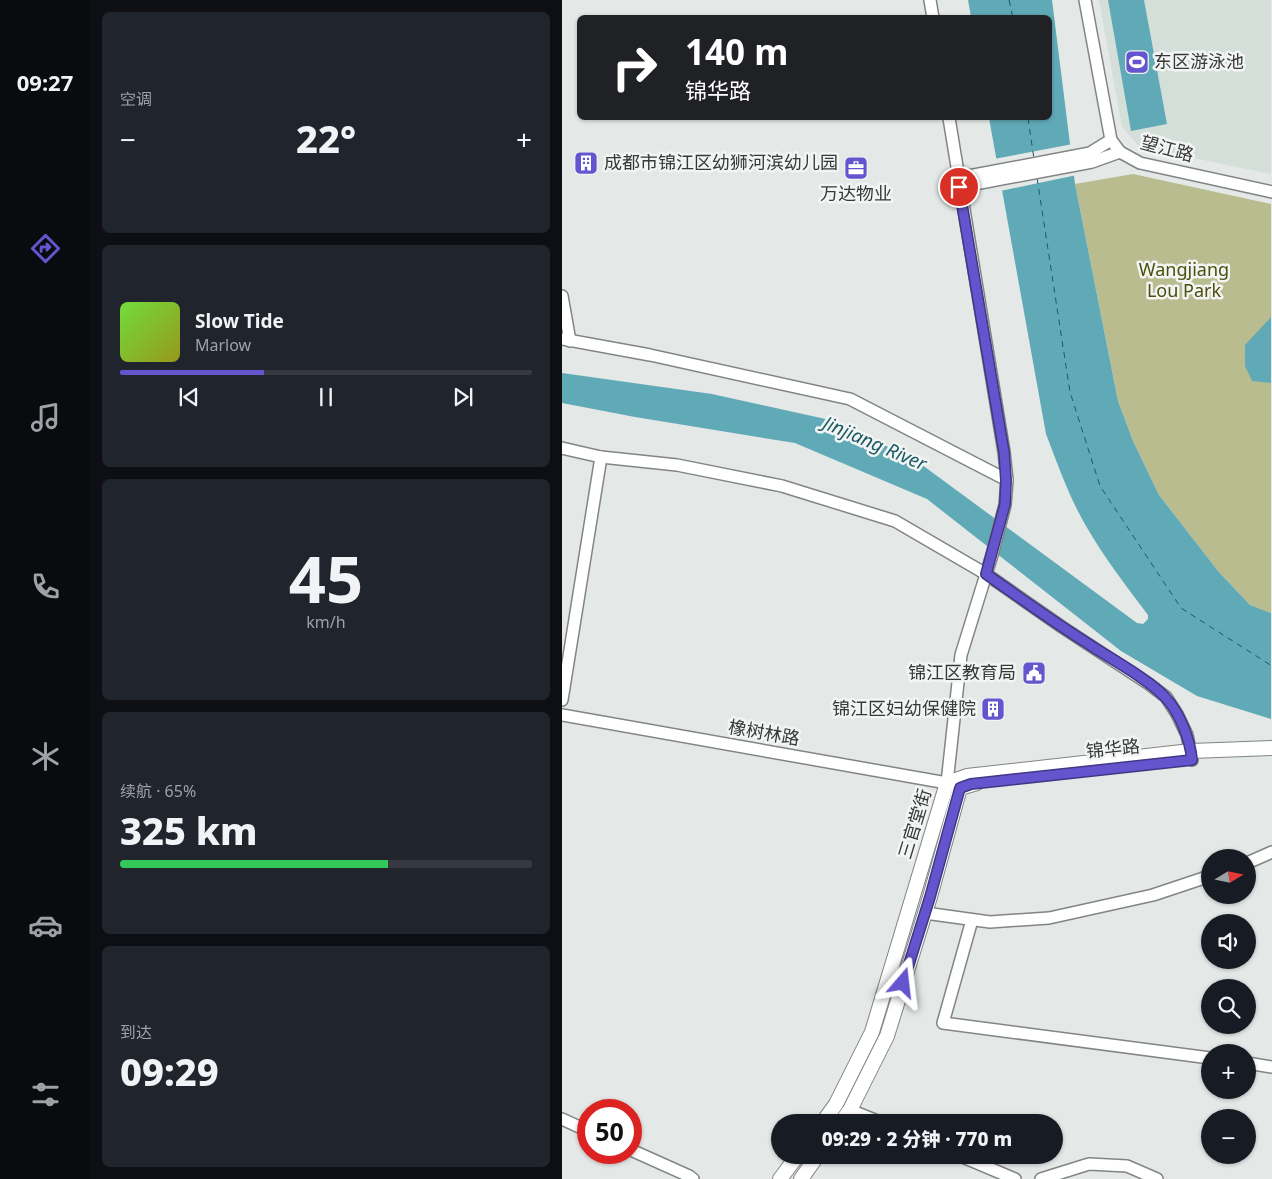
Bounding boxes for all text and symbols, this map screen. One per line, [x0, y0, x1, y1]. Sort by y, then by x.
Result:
text: 140 m [685, 28, 788, 75]
icon: right [602, 35, 667, 100]
sports icon: 东区游泳池 [1124, 49, 1150, 75]
place label: 东区游泳池 [1154, 49, 1244, 73]
text: 09:27 [17, 67, 73, 97]
text: 锦华路 [685, 75, 751, 105]
text: 空调 [120, 88, 152, 110]
text: 22° [296, 112, 356, 164]
text: − [120, 120, 136, 158]
text: + [516, 120, 532, 158]
street label: 望江路 [1138, 129, 1196, 167]
building icon: 成都市锦江区幼狮河滨幼儿园 [573, 150, 599, 176]
place label: 成都市锦江区幼狮河滨幼儿园 [604, 150, 838, 174]
office icon: 万达物业 [843, 155, 869, 181]
pin [938, 166, 980, 208]
icon: arrive [945, 173, 973, 201]
place label: 万达物业 [820, 181, 892, 205]
icon: directions [28, 231, 63, 266]
park label: Wangjiang Lou Park [1139, 257, 1229, 302]
text: Slow Tide [195, 308, 284, 334]
text: Marlow [195, 334, 251, 356]
icon: previous [175, 383, 203, 411]
icon: pause [312, 383, 340, 411]
icon: next [449, 383, 477, 411]
icon: music [28, 400, 63, 435]
water label: Jinjiang River [816, 408, 932, 477]
text: 45 [289, 534, 363, 622]
icon: phone [28, 569, 63, 604]
text: km/h [306, 611, 346, 633]
place label: 锦江区教育局 [908, 660, 1016, 684]
public building icon: 锦江区教育局 [1021, 660, 1047, 686]
place label: 锦江区妇幼保健院 [832, 696, 976, 720]
building icon: 锦江区妇幼保健院 [980, 696, 1006, 722]
street label: 橡树林路 [727, 714, 802, 750]
street label: 锦华路 [1085, 733, 1141, 763]
icon: climate [28, 739, 63, 774]
text: 续航 · 65% [120, 780, 196, 802]
street label: 三官堂街 [892, 786, 936, 862]
text: 325 km [120, 804, 258, 856]
north arrow [1201, 849, 1256, 904]
map controls [1201, 849, 1256, 1164]
icon: car [28, 908, 63, 943]
button: sound [1201, 914, 1256, 969]
position arrow [876, 956, 928, 1008]
button: search [1201, 979, 1256, 1034]
text: 到达 [120, 1021, 152, 1043]
button: + [1201, 1044, 1256, 1099]
text: 09:29 [120, 1045, 219, 1097]
icon: filters [28, 1077, 63, 1112]
speed limit sign: 50 [577, 1099, 642, 1164]
button: − [1201, 1109, 1256, 1164]
text: 09:29 · 2 分钟 · 770 m [822, 1126, 1012, 1152]

